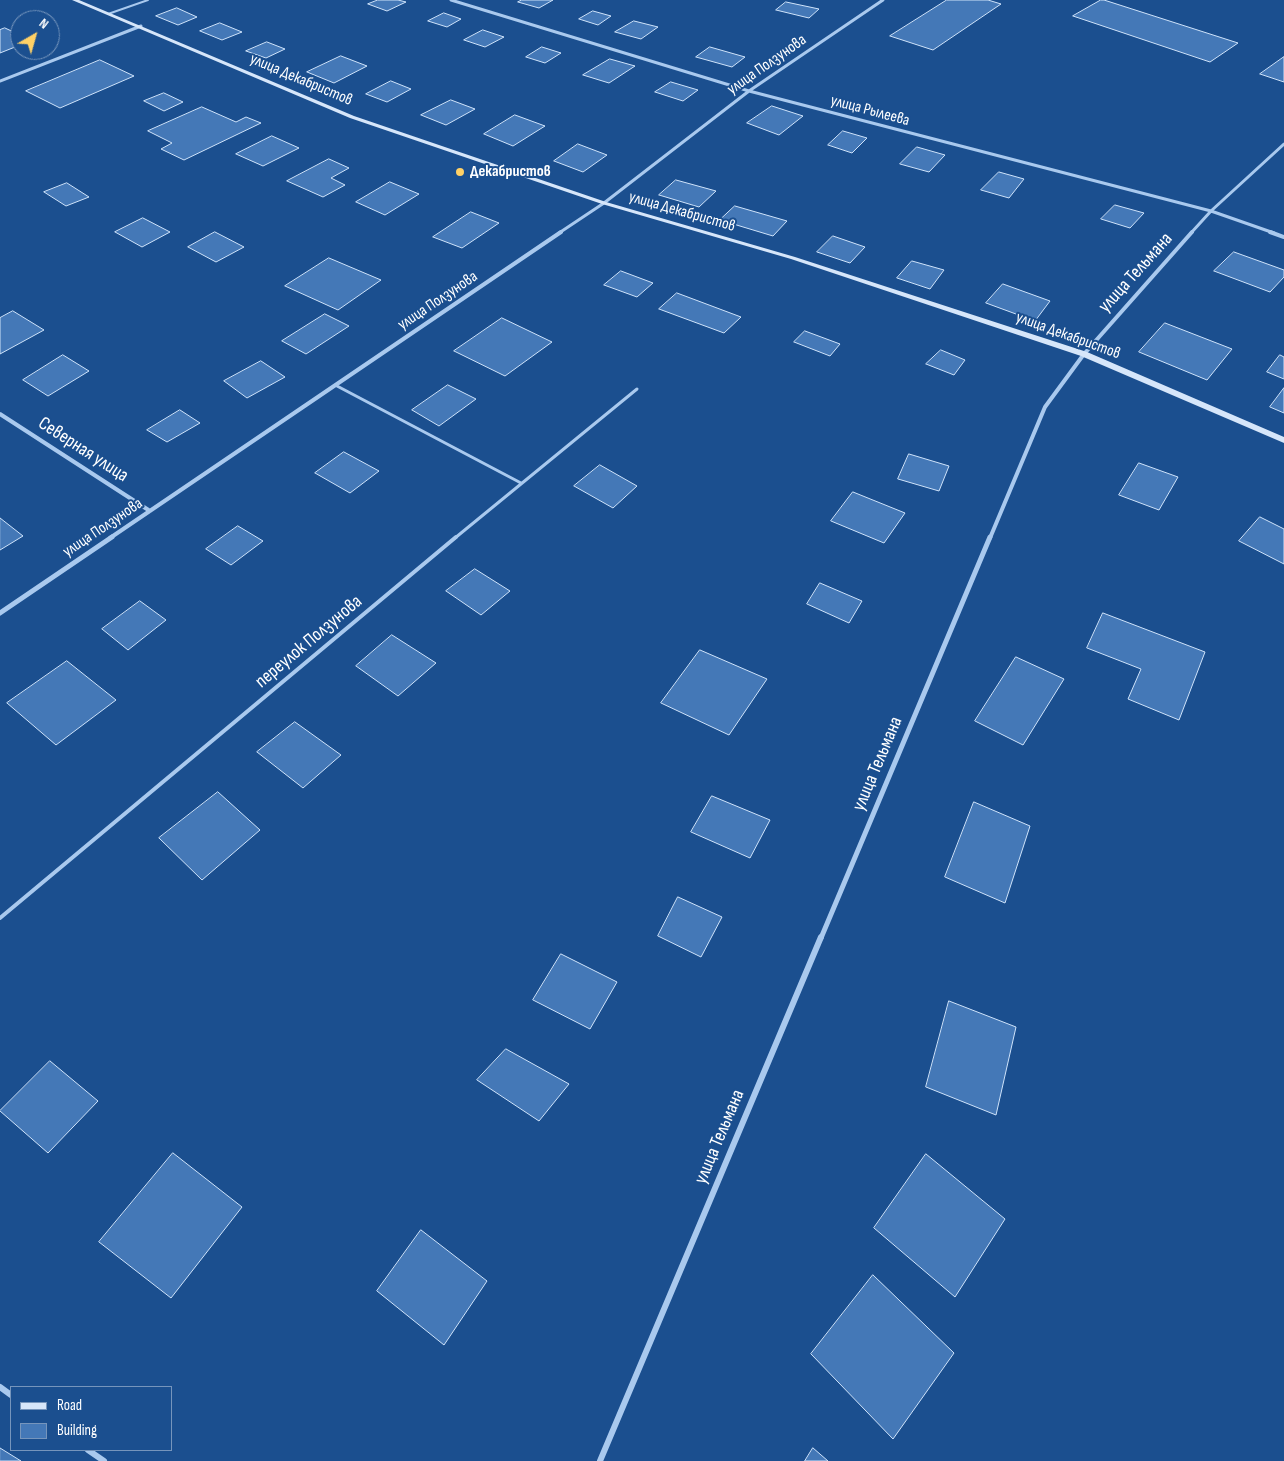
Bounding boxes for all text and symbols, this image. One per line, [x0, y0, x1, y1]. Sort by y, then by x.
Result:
north arrow [10, 10, 60, 60]
text: N [36, 15, 52, 33]
street label: улица Ползунова [724, 31, 810, 99]
street label: улица Декабристов [247, 50, 355, 110]
street label: улица Рылеева [828, 91, 912, 131]
place label: Декабристов [470, 162, 551, 182]
marker: Декабристов [454, 166, 466, 178]
street label: улица Декабристов [627, 188, 737, 236]
street label: улица Тельмана [1094, 228, 1178, 318]
street label: улица Ползунова [394, 267, 482, 335]
street label: улица Декабристов [1013, 308, 1123, 364]
street label: Северная улица [34, 412, 132, 488]
street label: улица Ползунова [59, 494, 147, 562]
street label: переулок Ползунова [251, 591, 367, 693]
street label: улица Тельмана [848, 713, 908, 815]
street label: улица Тельмана [690, 1086, 750, 1188]
legend [10, 1386, 172, 1451]
text: Road [57, 1396, 82, 1415]
text: Building [57, 1421, 97, 1440]

